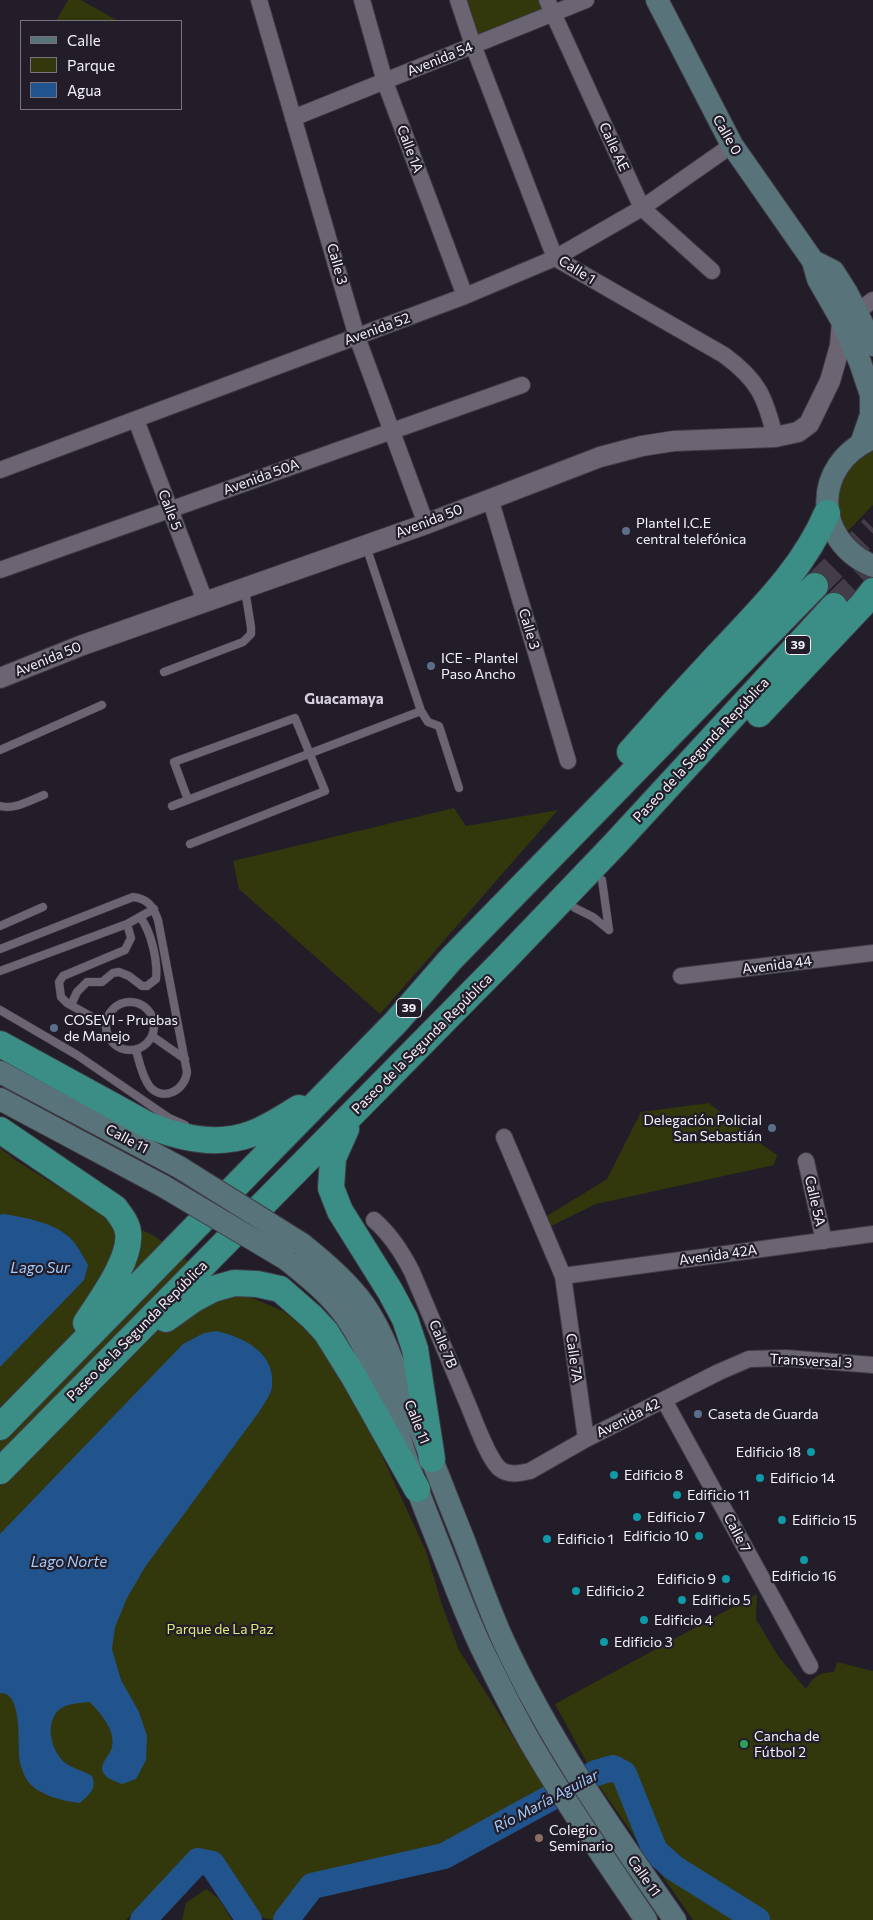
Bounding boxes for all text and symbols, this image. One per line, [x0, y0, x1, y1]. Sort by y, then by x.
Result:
legend [20, 20, 182, 110]
text: Calle [67, 31, 101, 49]
street label: Avenida 54 [405, 38, 475, 80]
text: Parque [67, 56, 115, 74]
text: Agua [67, 81, 101, 99]
street label: Calle 0 [709, 112, 745, 158]
street label: Calle AE [595, 120, 633, 174]
street label: Calle 1A [393, 123, 427, 175]
street label: Calle 3 [323, 241, 351, 287]
street label: Calle 1 [556, 252, 598, 288]
street label: Avenida 52 [342, 309, 412, 349]
street label: Avenida 50A [221, 455, 301, 499]
street label: Calle 5 [155, 487, 185, 533]
street label: Avenida 50 [393, 501, 465, 541]
place label: Plantel I.C.E central telefónica [636, 515, 746, 548]
marker: Plantel I.C.E central telefónica [620, 525, 632, 537]
street label: Calle 3 [515, 606, 543, 652]
road number: 39 [786, 636, 810, 654]
street label: Avenida 50 [12, 638, 84, 680]
place label: ICE - Plantel Paso Ancho [441, 650, 518, 682]
marker: ICE - Plantel Paso Ancho [425, 660, 437, 672]
street label: Paseo de la Segunda República [629, 674, 773, 826]
district label: Guacamaya [304, 690, 384, 708]
street label: Avenida 44 [741, 952, 813, 978]
street label: Paseo de la Segunda República [348, 970, 496, 1118]
road number: 39 [396, 998, 422, 1018]
place label: COSEVI - Pruebas de Manejo [64, 1012, 178, 1044]
marker: COSEVI - Pruebas de Manejo [48, 1022, 60, 1034]
place label: Delegación Policial San Sebastián [644, 1112, 762, 1144]
street label: Calle 11 [103, 1121, 151, 1157]
marker: Delegación Policial San Sebastián [766, 1122, 778, 1134]
street label: Calle 5A [801, 1174, 829, 1228]
street label: Avenida 42A [678, 1241, 758, 1269]
street label: Paseo de la Segunda República [63, 1257, 211, 1405]
water label: Lago Sur [10, 1259, 70, 1277]
street label: Calle 7B [425, 1317, 461, 1371]
street label: Calle 7A [562, 1332, 586, 1384]
street label: Transversal 3 [769, 1350, 853, 1372]
street label: Avenida 42 [593, 1395, 663, 1441]
street label: Calle 11 [401, 1398, 433, 1446]
place label: Caseta de Guarda [708, 1406, 819, 1422]
marker: Caseta de Guarda [692, 1408, 704, 1420]
place label: Edificio 18 [736, 1444, 801, 1460]
marker: Edificio 18 [805, 1446, 817, 1458]
place label: Edificio 8 [624, 1467, 683, 1483]
marker: Edificio 8 [608, 1469, 620, 1481]
place label: Edificio 14 [770, 1470, 835, 1486]
marker: Edificio 14 [754, 1472, 766, 1484]
place label: Edificio 11 [687, 1487, 750, 1503]
marker: Edificio 11 [671, 1489, 683, 1501]
place label: Edificio 7 [647, 1509, 705, 1525]
marker: Edificio 7 [631, 1511, 643, 1523]
street label: Calle 7 [720, 1511, 754, 1555]
place label: Edificio 15 [792, 1512, 857, 1528]
marker: Edificio 15 [776, 1514, 788, 1526]
place label: Edificio 10 [623, 1528, 689, 1544]
marker: Edificio 10 [693, 1530, 705, 1542]
place label: Edificio 1 [557, 1531, 614, 1547]
marker: Edificio 1 [541, 1533, 553, 1545]
water label: Lago Norte [31, 1553, 107, 1571]
marker: Edificio 16 [798, 1554, 810, 1566]
place label: Edificio 16 [771, 1568, 837, 1584]
place label: Edificio 9 [657, 1571, 716, 1587]
marker: Edificio 9 [720, 1573, 732, 1585]
place label: Edificio 2 [586, 1583, 644, 1599]
marker: Edificio 2 [570, 1585, 582, 1597]
place label: Edificio 5 [692, 1592, 751, 1608]
marker: Edificio 5 [676, 1594, 688, 1606]
place label: Edificio 4 [654, 1612, 713, 1628]
marker: Edificio 4 [638, 1614, 650, 1626]
park label: Parque de La Paz [167, 1621, 273, 1637]
place label: Edificio 3 [614, 1634, 673, 1650]
marker: Edificio 3 [598, 1636, 610, 1648]
place label: Cancha de Fútbol 2 [754, 1728, 819, 1760]
marker: Cancha de Fútbol 2 [738, 1738, 750, 1750]
water label: Río María Aguilar [490, 1766, 602, 1836]
place label: Colegio Seminario [549, 1822, 613, 1854]
marker: Colegio Seminario [533, 1832, 545, 1844]
street label: Calle 11 [624, 1852, 664, 1900]

